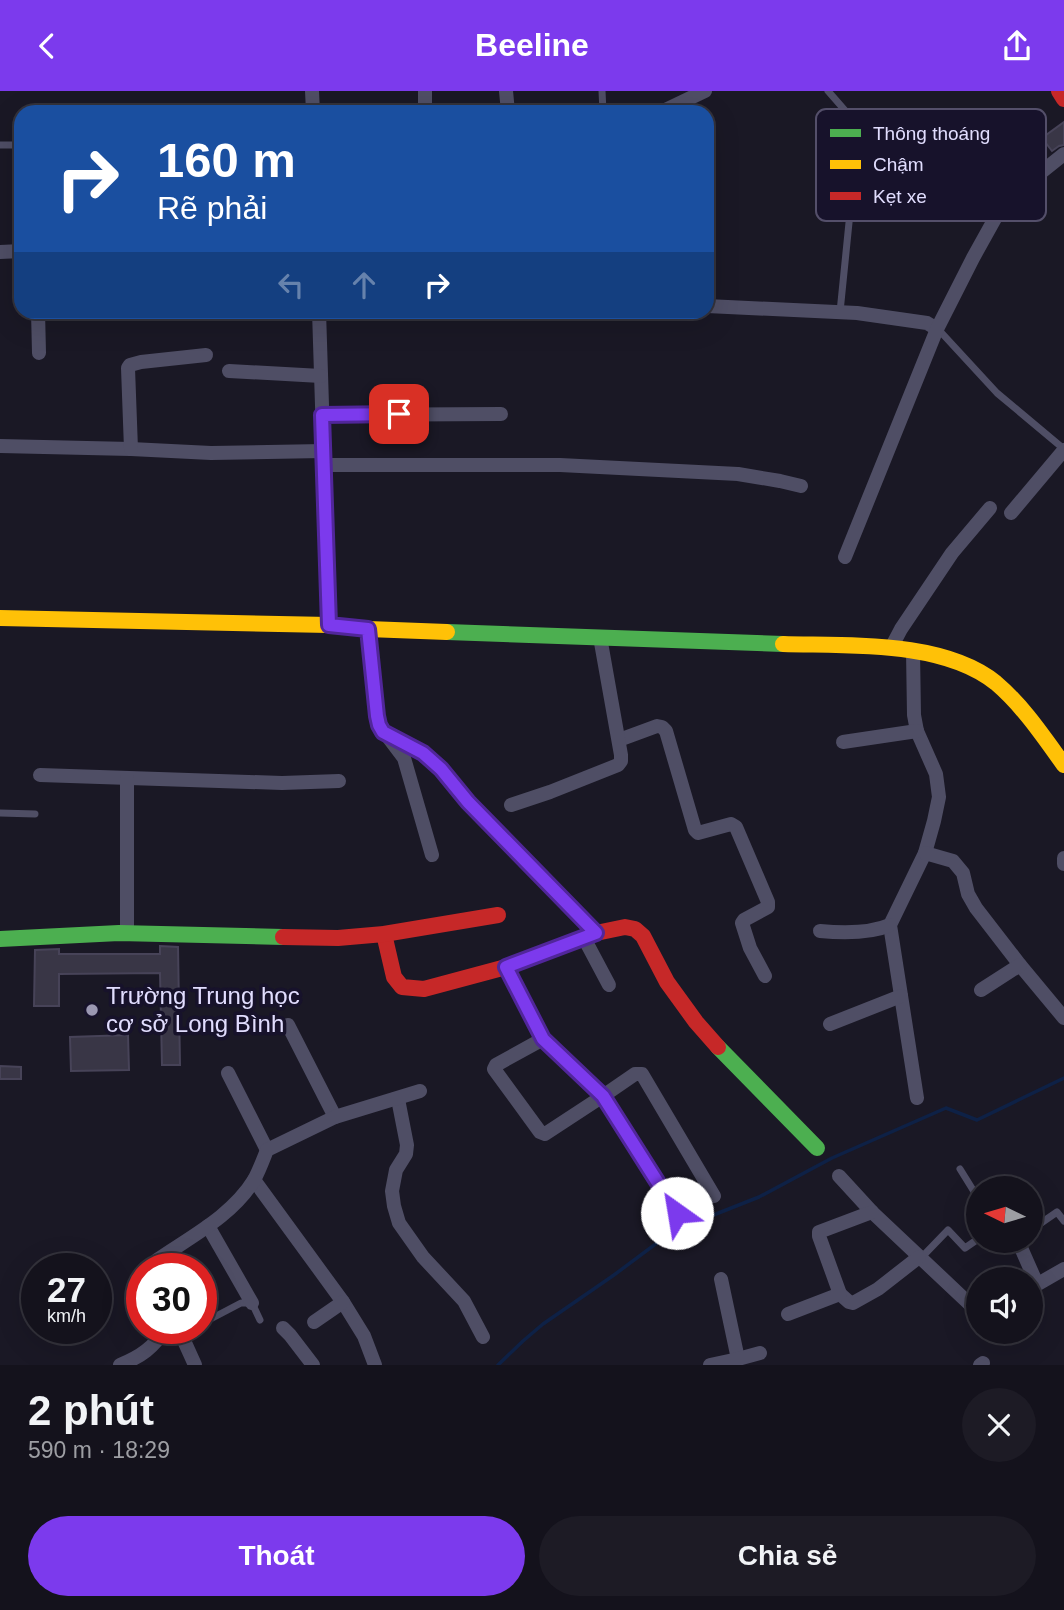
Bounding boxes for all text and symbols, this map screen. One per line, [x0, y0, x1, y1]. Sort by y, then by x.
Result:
icon: back [28, 27, 66, 65]
text: Beeline [475, 27, 589, 63]
icon: share [998, 27, 1036, 65]
legend [816, 109, 1046, 221]
text: Thông thoáng [873, 123, 990, 144]
icon: right [42, 133, 133, 224]
text: 160 m [157, 133, 296, 187]
text: Chậm [873, 154, 924, 175]
text: Kẹt xe [873, 186, 927, 207]
text: Rẽ phải [157, 190, 267, 226]
icon: left [272, 266, 310, 304]
icon: ahead [345, 266, 383, 304]
icon: right [418, 266, 456, 304]
pin [369, 384, 429, 444]
icon: arrive [380, 395, 418, 433]
place label: Trường Trung học cơ sở Long Bình [106, 982, 300, 1037]
marker: Trường Trung học cơ sở Long Bình [84, 1002, 100, 1018]
position arrow [640, 1176, 714, 1250]
north arrow [966, 1176, 1043, 1253]
map controls [966, 1176, 1043, 1344]
speed limit sign: 30 [126, 1253, 217, 1344]
button: sound [966, 1267, 1043, 1344]
text: 27 [47, 1270, 86, 1309]
text: km/h [47, 1306, 86, 1326]
text: 2 phút [28, 1387, 154, 1434]
button: close [962, 1388, 1036, 1462]
text: 590 m · 18:29 [28, 1437, 170, 1463]
button: Thoát [28, 1516, 525, 1596]
button: Chia sẻ [539, 1516, 1036, 1596]

